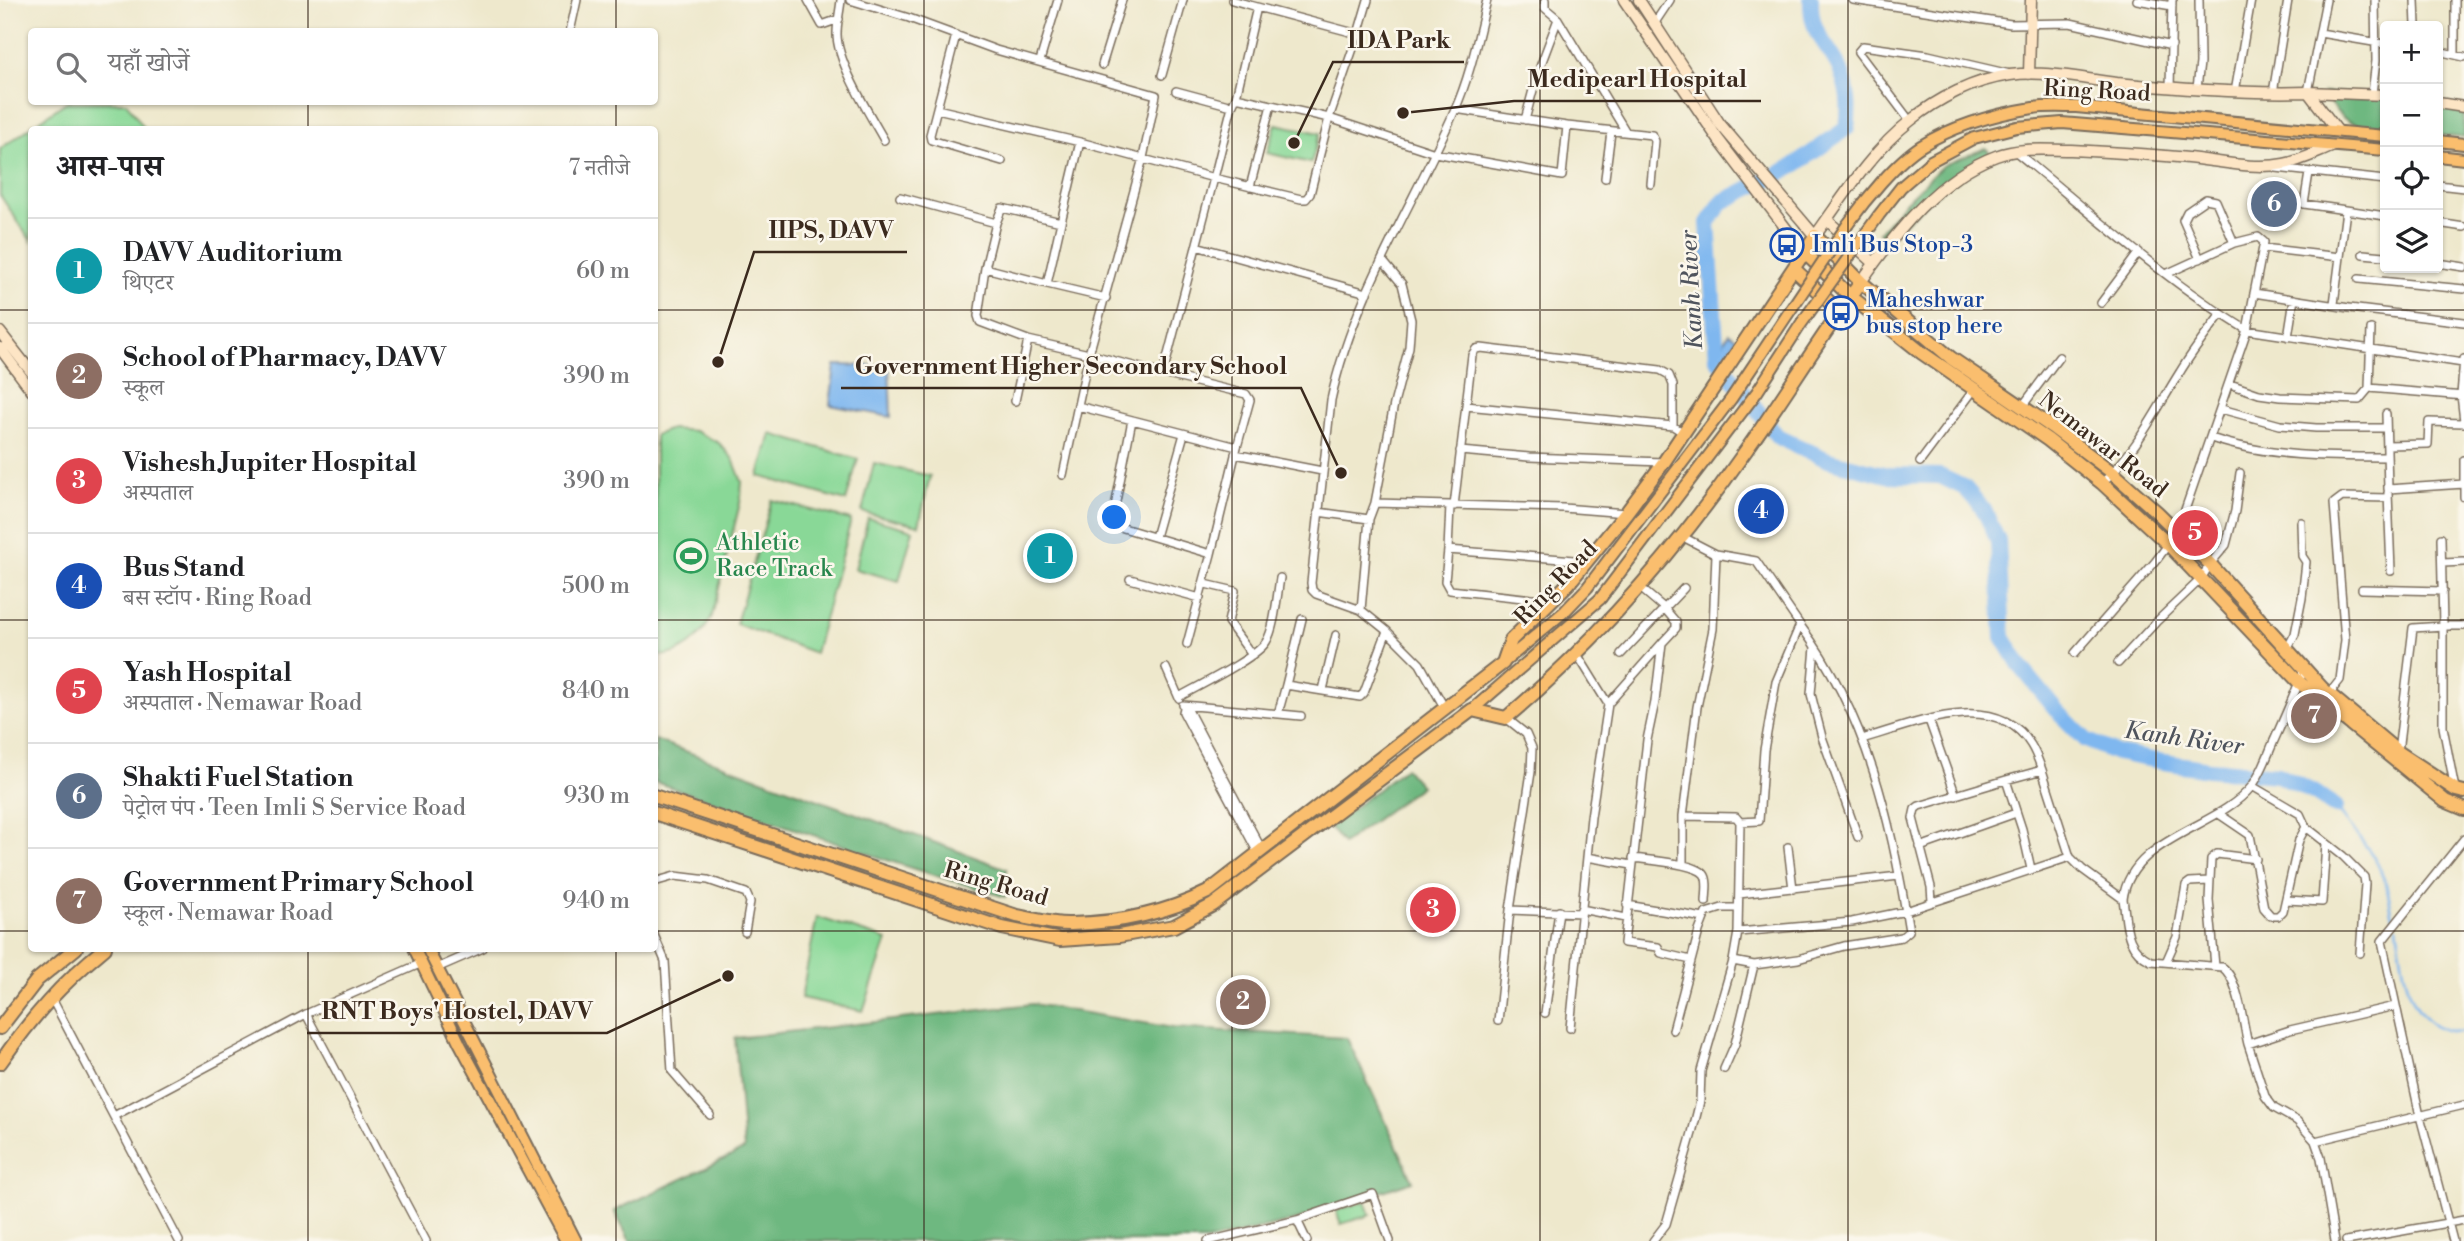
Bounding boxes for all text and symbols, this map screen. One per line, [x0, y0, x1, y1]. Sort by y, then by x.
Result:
callout: IDA Park [1333, 17, 1464, 62]
map controls [2380, 21, 2443, 273]
button: + [2380, 21, 2443, 84]
text: IDA Park [1347, 26, 1452, 56]
search box [28, 28, 658, 105]
text: यहाँ खोजें [108, 47, 189, 79]
icon: search [52, 48, 90, 86]
callout: Medipearl Hospital [1514, 56, 1761, 101]
text: Medipearl Hospital [1527, 65, 1747, 95]
street label: Ring Road [2043, 74, 2151, 108]
button: − [2380, 84, 2443, 147]
button: locate [2380, 147, 2443, 210]
text: आस-पास [56, 148, 163, 186]
text: 7 नतीजे [568, 154, 630, 182]
pin: 6 [2251, 178, 2297, 230]
callout: IIPS, DAVV [754, 207, 907, 252]
button: layers [2380, 210, 2443, 273]
text: IIPS, DAVV [768, 216, 895, 246]
bus stop icon: Imli Bus Stop-3 [1768, 226, 1806, 264]
water label: Kanh River [1674, 228, 1710, 351]
place label: Imli Bus Stop-3 [1812, 231, 1973, 259]
text: DAVV Auditorium [123, 237, 343, 269]
text: 1 [73, 257, 85, 285]
text: 60 m [576, 257, 630, 285]
text: थिएटर [123, 269, 174, 297]
place label: Maheshwar bus stop here [1866, 286, 2003, 340]
bus stop icon: Maheshwar bus stop here [1822, 294, 1860, 332]
text: School of Pharmacy, DAVV [123, 342, 446, 374]
callout: Government Higher Secondary School [841, 343, 1301, 388]
text: Government Higher Secondary School [855, 352, 1287, 382]
text: 2 [72, 362, 86, 390]
text: 390 m [563, 362, 630, 390]
text: स्कूल [123, 374, 164, 402]
street label: Nemawar Road [2033, 386, 2173, 504]
text: Vishesh Jupiter Hospital [123, 447, 417, 479]
text: 3 [72, 467, 86, 495]
text: 390 m [563, 467, 630, 495]
text: अस्पताल [123, 479, 193, 507]
pin: 4 [1738, 485, 1784, 537]
your location [1097, 500, 1131, 534]
pin: 5 [2172, 507, 2218, 559]
place label: Athletic Race Track [715, 529, 833, 583]
pin: 1 [1027, 530, 1073, 582]
street label: Ring Road [1509, 535, 1603, 631]
sports icon: Athletic Race Track [672, 537, 710, 575]
text: Bus Stand [123, 552, 245, 584]
text: 4 [71, 572, 87, 600]
text: 500 m [562, 572, 630, 600]
text: बस स्टॉप · Ring Road [123, 584, 312, 612]
text: Yash Hospital [123, 657, 292, 689]
text: 5 [72, 677, 86, 705]
text: 840 m [562, 677, 630, 705]
text: अस्पताल · Nemawar Road [123, 689, 362, 717]
pin: 7 [2291, 690, 2337, 742]
water label: Kanh River [2122, 716, 2246, 762]
text: Shakti Fuel Station [123, 762, 353, 794]
text: 6 [72, 782, 86, 810]
text: 930 m [563, 782, 630, 810]
text: पेट्रोल पंप · Teen Imli S Service Road [123, 794, 466, 822]
street label: Ring Road [941, 856, 1051, 912]
text: Government Primary School [123, 867, 474, 899]
pin: 3 [1410, 884, 1456, 936]
text: 7 [72, 887, 86, 915]
text: 940 m [562, 887, 630, 915]
text: स्कूल · Nemawar Road [123, 899, 333, 927]
pin: 2 [1220, 976, 1266, 1028]
callout: RNT Boys' Hostel, DAVV [307, 988, 607, 1033]
text: RNT Boys' Hostel, DAVV [321, 997, 594, 1027]

